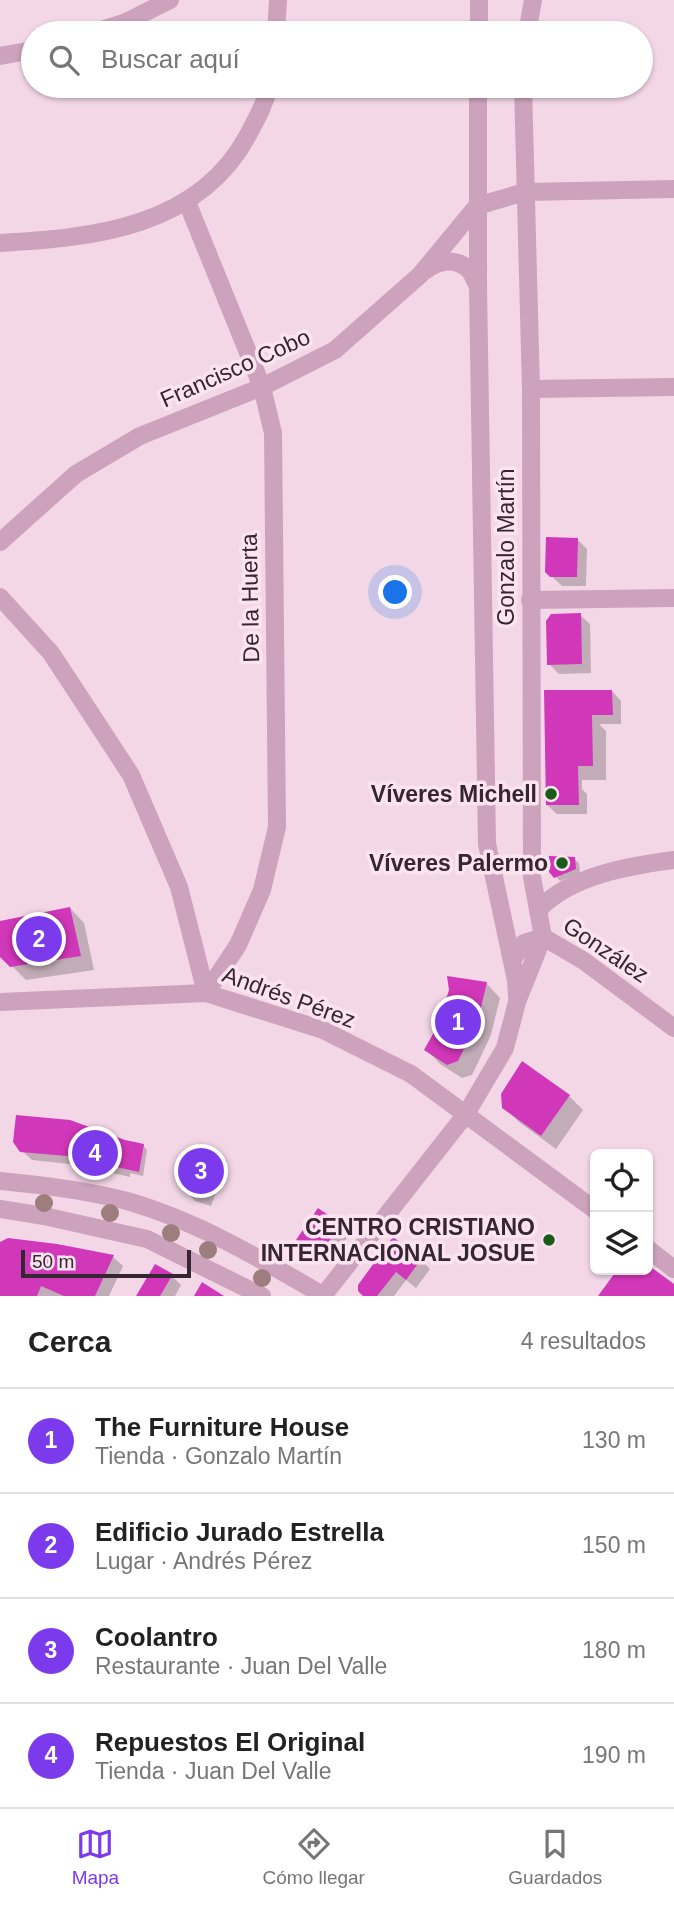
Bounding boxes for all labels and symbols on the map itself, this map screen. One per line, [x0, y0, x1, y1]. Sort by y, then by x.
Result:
street label: Francisco Cobo [156, 323, 314, 413]
street label: Gonzalo Martín [493, 468, 519, 626]
street label: De la Huerta [236, 533, 264, 663]
your location [378, 575, 412, 609]
place label: Víveres Michell [371, 781, 537, 807]
marker: Víveres Michell [543, 786, 559, 802]
place label: Víveres Palermo [369, 850, 548, 876]
marker: Víveres Palermo [554, 855, 570, 871]
street label: González [558, 912, 654, 988]
pin: 2 [16, 913, 62, 965]
street label: Andrés Pérez [219, 961, 359, 1033]
pin: 1 [435, 996, 481, 1048]
pin: 4 [72, 1127, 118, 1179]
pin: 3 [178, 1145, 224, 1197]
place label: CENTRO CRISTIANO INTERNACIONAL JOSUE [261, 1214, 535, 1266]
marker: CENTRO CRISTIANO INTERNACIONAL JOSUE [541, 1232, 557, 1248]
scale bar [21, 1247, 191, 1279]

